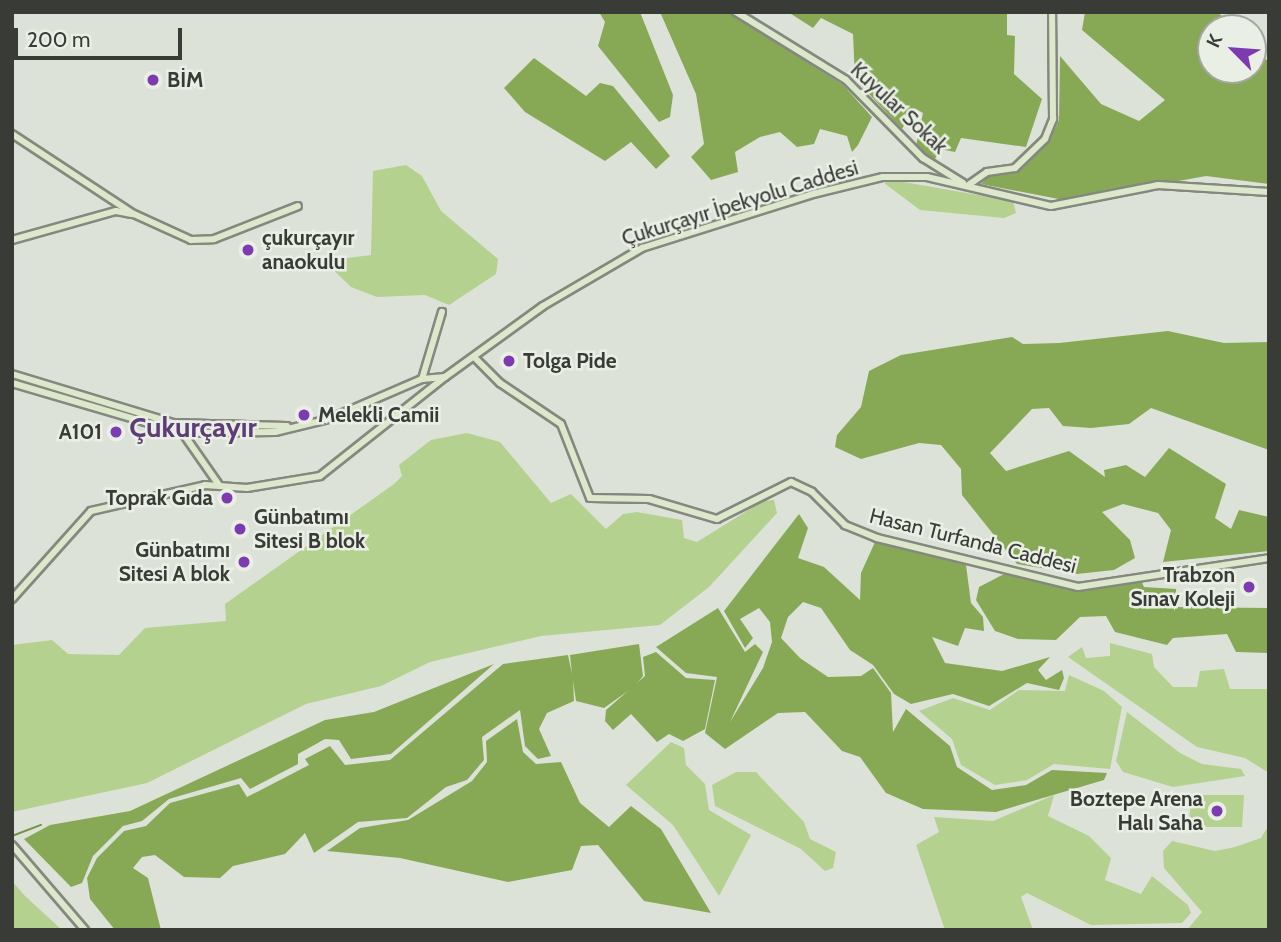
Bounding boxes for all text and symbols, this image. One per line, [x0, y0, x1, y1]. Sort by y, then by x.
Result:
scale bar [18, 14, 186, 58]
north arrow [1197, 14, 1267, 84]
text: 200 m [27, 27, 90, 52]
text: K [1201, 31, 1227, 51]
street label: Kuyular Sokak [845, 57, 953, 159]
place label: BİM [167, 67, 204, 93]
marker: BİM [145, 72, 161, 88]
street label: Çukurçayır İpekyolu Caddesi [619, 155, 861, 251]
place label: çukurçayır anaokulu [262, 225, 354, 275]
marker: çukurçayır anaokulu [240, 242, 256, 258]
place label: Tolga Pide [523, 348, 616, 374]
marker: Tolga Pide [501, 353, 517, 369]
place label: Melekli Camii [318, 402, 439, 428]
marker: Melekli Camii [296, 407, 312, 423]
district label: Çukurçayır [129, 410, 257, 444]
place label: A101 [59, 419, 102, 445]
marker: A101 [108, 424, 124, 440]
place label: Toprak Gıda [105, 485, 213, 511]
marker: Toprak Gıda [219, 490, 235, 506]
street label: Hasan Turfanda Caddesi [867, 503, 1079, 579]
place label: Günbatımı Sitesi B blok [254, 504, 365, 554]
marker: Günbatımı Sitesi B blok [232, 521, 248, 537]
place label: Günbatımı Sitesi A blok [119, 537, 230, 587]
marker: Günbatımı Sitesi A blok [236, 554, 252, 570]
place label: Trabzon Sınav Koleji [1130, 562, 1235, 612]
marker: Trabzon Sınav Koleji [1241, 579, 1257, 595]
place label: Boztepe Arena Halı Saha [1070, 786, 1203, 836]
marker: Boztepe Arena Halı Saha [1209, 803, 1225, 819]

